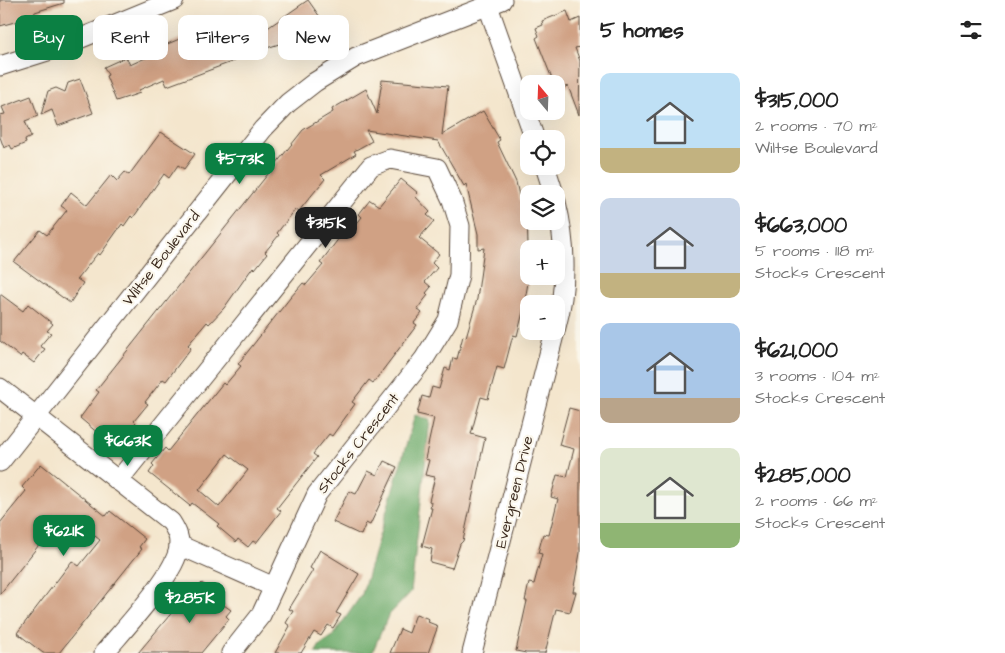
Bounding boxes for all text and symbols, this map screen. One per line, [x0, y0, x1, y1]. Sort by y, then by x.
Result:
chip: Buy [15, 15, 83, 60]
chip: Rent [93, 15, 168, 60]
chip: Filters [178, 15, 268, 60]
chip: New [278, 15, 349, 60]
text: 5 homes [600, 16, 684, 45]
icon: filters [957, 16, 985, 44]
north arrow [520, 75, 565, 120]
map controls [520, 75, 565, 340]
text: $315,000 [755, 86, 838, 115]
icon: home [640, 93, 700, 153]
text: 2 rooms · 70 m² [755, 115, 878, 137]
button: locate [520, 130, 565, 175]
text: Wiltse Boulevard [755, 137, 878, 159]
pin: $573K [205, 142, 275, 185]
text: $573K [216, 148, 264, 170]
button: layers [520, 185, 565, 230]
street label: Wiltse Boulevard [118, 206, 205, 310]
pin: $315K [291, 206, 361, 249]
text: $663,000 [755, 211, 847, 240]
text: $315K [306, 212, 346, 234]
icon: home [640, 218, 700, 278]
button: + [520, 240, 565, 285]
text: 5 rooms · 118 m² [755, 240, 874, 262]
text: Stocks Crescent [755, 262, 885, 284]
button: − [520, 295, 565, 340]
text: $621,000 [755, 336, 838, 365]
icon: home [640, 343, 700, 403]
text: 3 rooms · 104 m² [755, 365, 880, 387]
text: Stocks Crescent [755, 387, 885, 409]
street label: Stocks Crescent [313, 389, 404, 498]
pin: $663K [93, 424, 163, 467]
text: $663K [105, 430, 151, 452]
street label: Evergreen Drive [490, 434, 540, 551]
text: $285,000 [755, 461, 851, 490]
icon: home [640, 468, 700, 528]
text: 2 rooms · 66 m² [755, 490, 878, 512]
text: Stocks Crescent [755, 512, 885, 534]
pin: $621K [29, 514, 99, 557]
text: $621K [44, 520, 84, 542]
pin: $285K [155, 582, 225, 624]
text: $285K [165, 587, 215, 609]

